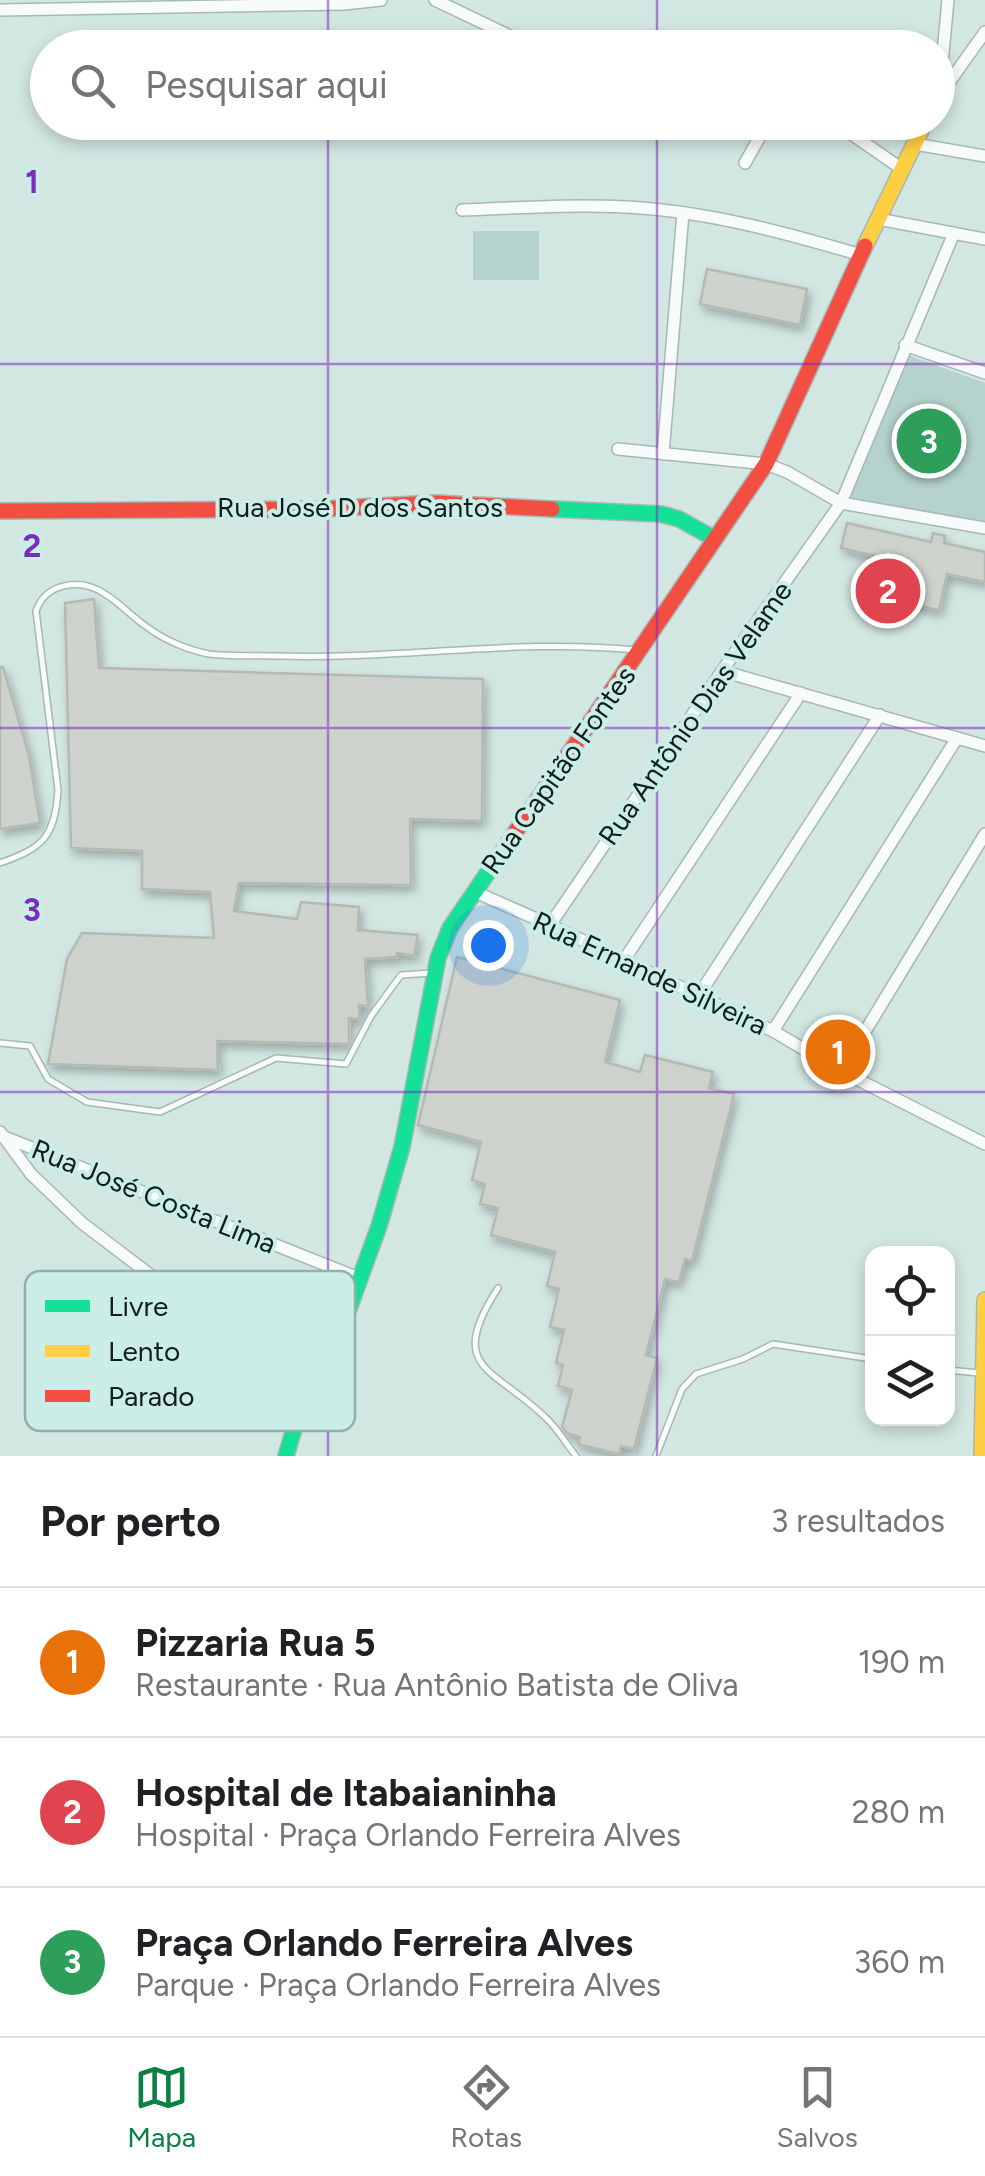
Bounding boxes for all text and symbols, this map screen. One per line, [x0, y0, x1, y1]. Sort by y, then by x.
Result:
search box [30, 30, 955, 140]
icon: search [65, 58, 120, 113]
text: Pesquisar aqui [145, 62, 388, 108]
text: 1 [25, 163, 39, 201]
pin: 3 [896, 404, 962, 478]
street label: Rua José D dos Santos [217, 490, 503, 524]
text: 2 [23, 527, 41, 565]
pin: 2 [856, 554, 920, 628]
street label: Rua Antônio Dias Velame [591, 575, 799, 851]
street label: Rua Capitão Fontes [474, 660, 642, 880]
text: 3 [23, 891, 41, 929]
street label: Rua Ernande Silveira [528, 904, 772, 1042]
your location [463, 920, 514, 971]
pin: 1 [806, 1014, 870, 1090]
street label: Rua José Costa Lima [27, 1131, 281, 1261]
map controls [865, 1246, 955, 1426]
button: locate [865, 1246, 955, 1336]
legend [25, 1271, 355, 1431]
text: Livre [108, 1289, 168, 1323]
text: Lento [108, 1334, 180, 1368]
button: layers [865, 1336, 955, 1426]
text: Parado [108, 1379, 195, 1413]
text: Por perto [40, 1496, 221, 1547]
text: 3 resultados [771, 1502, 945, 1540]
text: Pizzaria Rua 5 [135, 1620, 376, 1666]
text: 1 [66, 1643, 79, 1681]
text: 190 m [858, 1643, 945, 1681]
text: Restaurante · Rua Antônio Batista de Oliva [135, 1666, 739, 1704]
text: Hospital de Itabaianinha [135, 1770, 557, 1816]
text: 2 [63, 1793, 82, 1831]
text: 280 m [852, 1793, 945, 1831]
text: Hospital · Praça Orlando Ferreira Alves [135, 1816, 681, 1854]
text: Praça Orlando Ferreira Alves [135, 1920, 633, 1966]
text: 3 [64, 1943, 81, 1981]
text: 360 m [854, 1943, 945, 1981]
text: Parque · Praça Orlando Ferreira Alves [135, 1966, 661, 2004]
tab: Mapa [127, 2060, 196, 2154]
tab: Rotas [451, 2060, 522, 2154]
tab: Salvos [777, 2060, 858, 2154]

